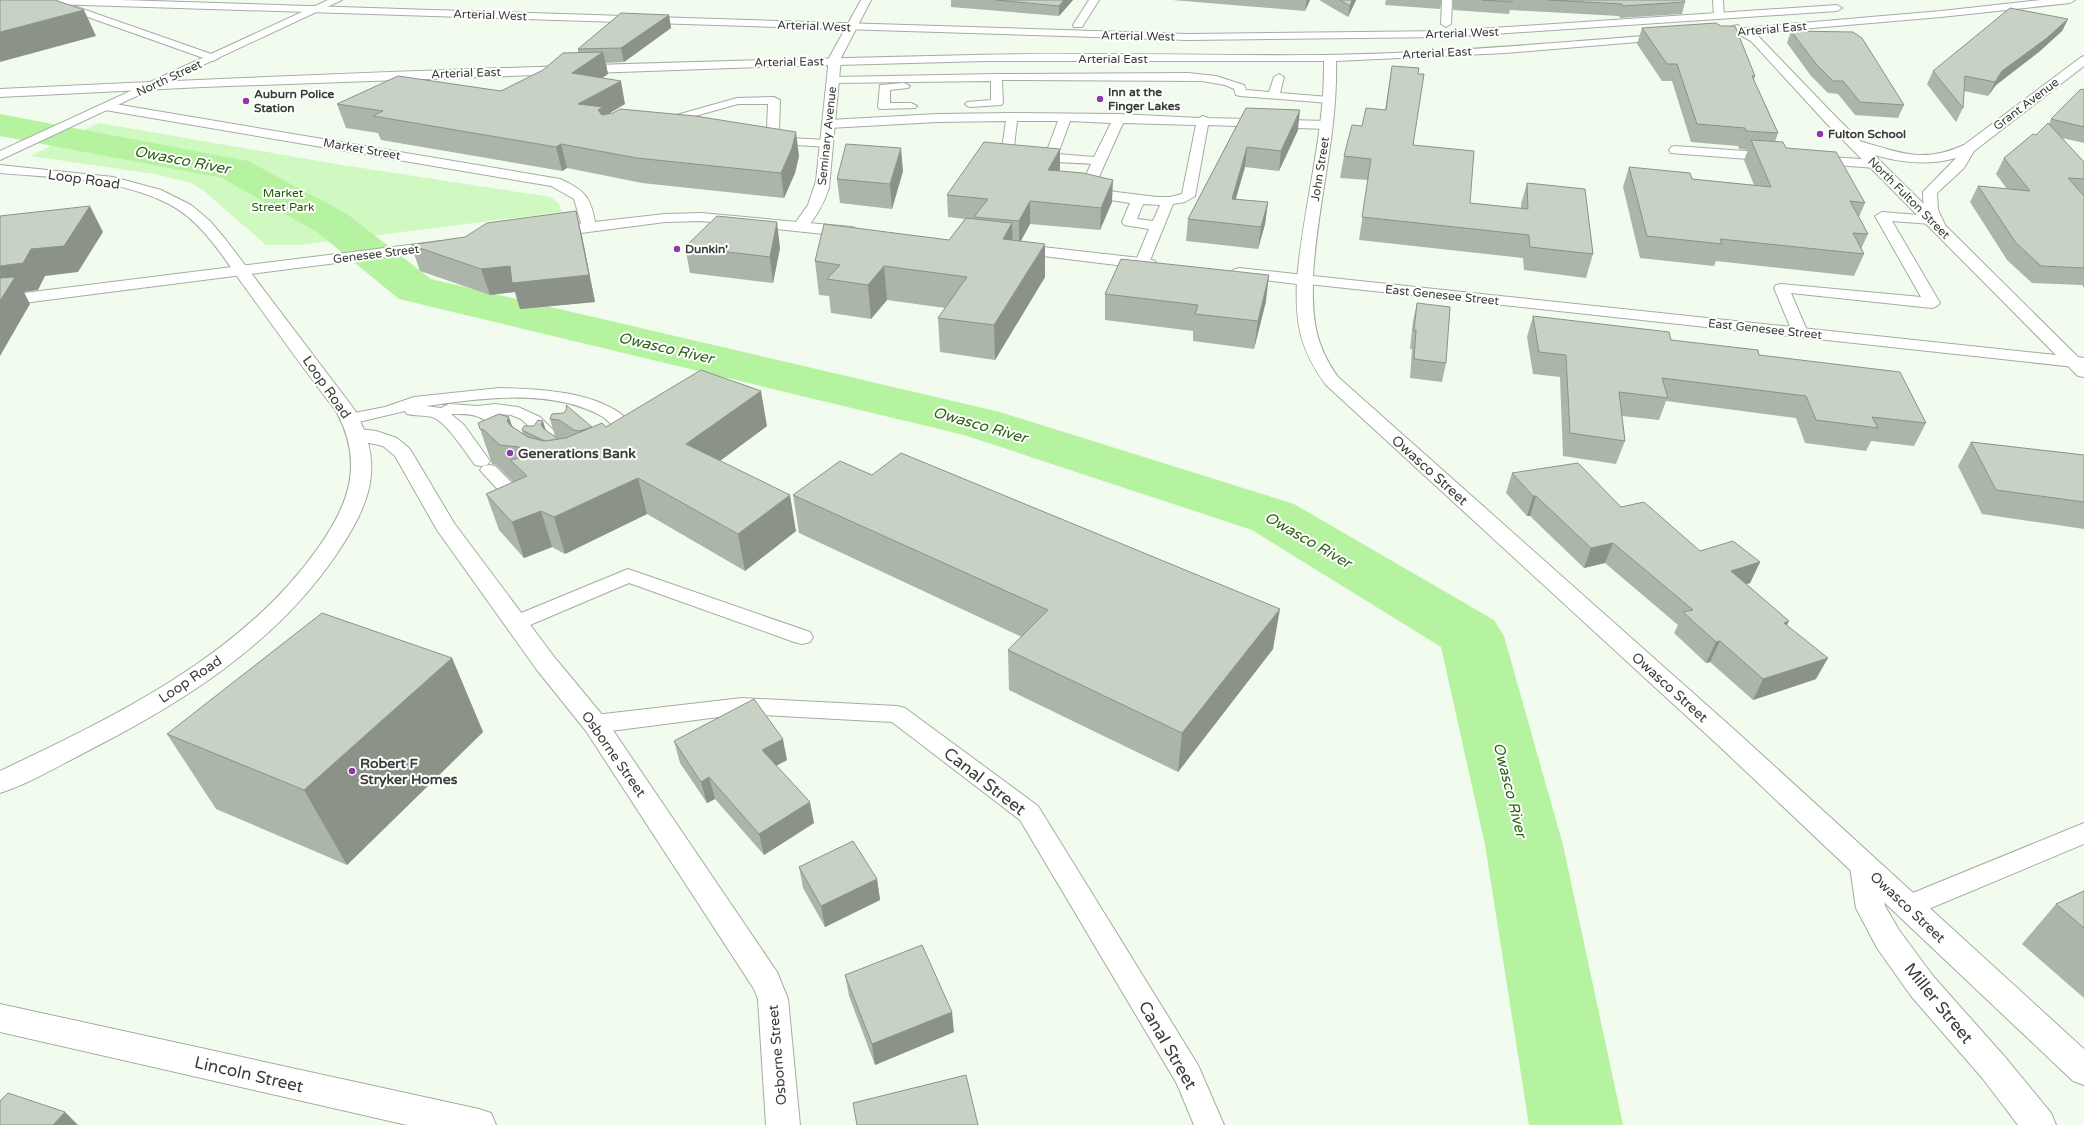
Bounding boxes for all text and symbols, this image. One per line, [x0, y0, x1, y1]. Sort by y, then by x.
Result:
street label: Arterial West [453, 7, 528, 23]
street label: Arterial West [777, 18, 852, 34]
street label: Arterial East [1737, 19, 1808, 39]
street label: Arterial West [1425, 25, 1500, 41]
street label: Arterial West [1101, 28, 1175, 44]
street label: Arterial East [1402, 44, 1473, 62]
street label: Arterial East [1078, 52, 1148, 66]
street label: Arterial East [754, 54, 824, 70]
street label: North Street [134, 57, 204, 99]
street label: Arterial East [431, 65, 502, 81]
street label: Grant Avenue [1991, 75, 2062, 133]
place label: Inn at the Finger Lakes [1108, 85, 1180, 114]
street label: Seminary Avenue [815, 86, 839, 186]
place label: Auburn Police Station [254, 87, 335, 115]
marker: Inn at the Finger Lakes [1095, 94, 1105, 104]
marker: Auburn Police Station [241, 96, 251, 106]
place label: Fulton School [1828, 127, 1906, 141]
marker: Fulton School [1815, 129, 1825, 139]
street label: Market Street [322, 135, 402, 163]
street label: John Street [1308, 135, 1332, 202]
water label: Owasco River [133, 142, 234, 179]
street label: North Fulton Street [1865, 154, 1953, 242]
street label: Loop Road [47, 166, 121, 193]
park label: Market Street Park [251, 186, 315, 214]
street label: Genesee Street [332, 242, 420, 266]
place label: Dunkin' [685, 242, 728, 256]
marker: Dunkin' [672, 244, 682, 254]
street label: East Genesee Street [1384, 282, 1500, 308]
street label: East Genesee Street [1707, 316, 1823, 342]
water label: Owasco River [617, 328, 717, 368]
street label: Loop Road [299, 353, 354, 422]
water label: Owasco River [931, 403, 1031, 448]
street label: Owasco Street [1388, 432, 1472, 509]
place label: Generations Bank [518, 445, 636, 462]
marker: Generations Bank [505, 448, 515, 458]
water label: Owasco River [1261, 508, 1356, 573]
street label: Owasco Street [1628, 649, 1712, 726]
street label: Loop Road [155, 652, 225, 707]
street label: Osborne Street [578, 708, 650, 801]
water label: Owasco River [1490, 741, 1531, 841]
street label: Canal Street [939, 743, 1030, 820]
place label: Robert F Stryker Homes [360, 755, 458, 788]
marker: Robert F Stryker Homes [347, 766, 357, 776]
street label: Owasco Street [1867, 868, 1949, 947]
street label: Miller Street [1900, 959, 1978, 1048]
street label: Canal Street [1134, 997, 1202, 1094]
street label: Osborne Street [765, 1003, 790, 1106]
street label: Lincoln Street [192, 1052, 306, 1097]

